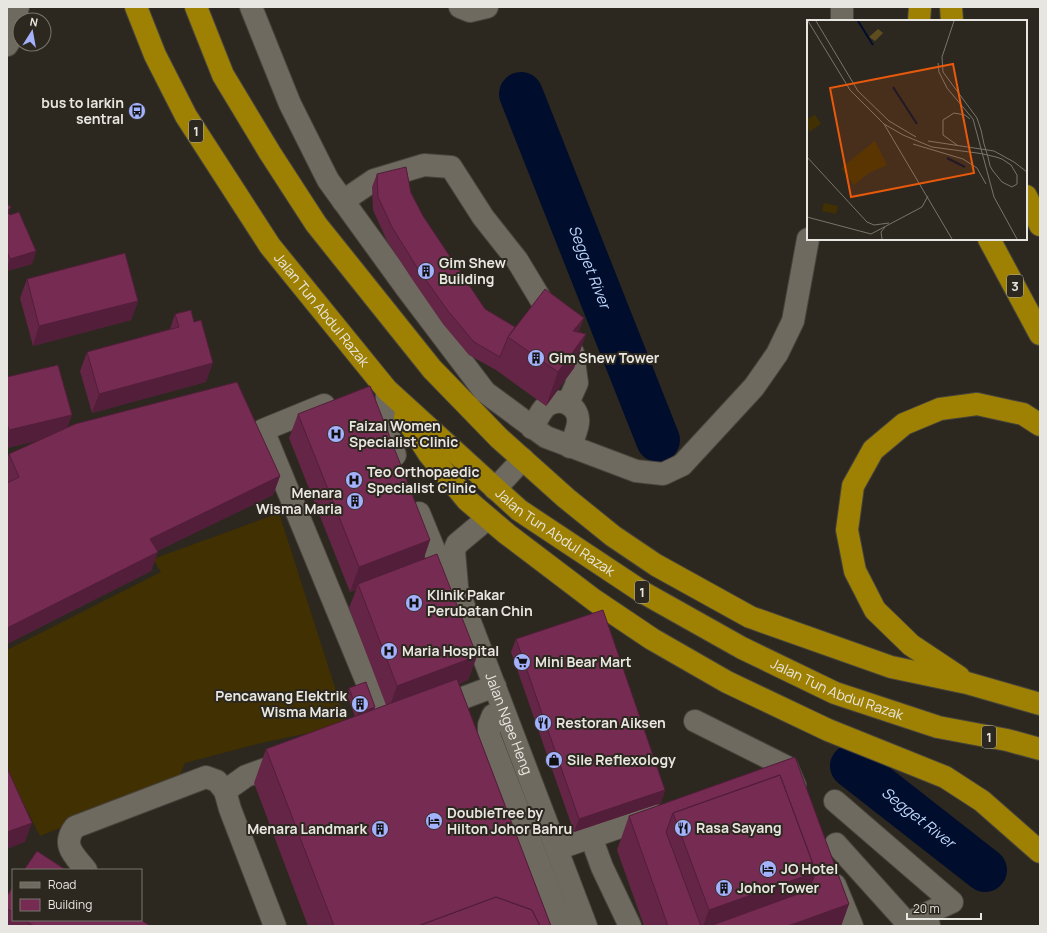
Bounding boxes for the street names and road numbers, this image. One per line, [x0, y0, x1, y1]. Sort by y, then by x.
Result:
road number: 1 [189, 120, 203, 142]
street label: Jalan Tun Abdul Razak [270, 248, 375, 371]
road number: 3 [1007, 275, 1023, 297]
street label: Jalan Tun Abdul Razak [492, 483, 620, 581]
road number: 1 [635, 581, 649, 603]
street label: Jalan Tun Abdul Razak [768, 653, 907, 724]
street label: Jalan Ngee Heng [481, 670, 537, 777]
road number: 1 [982, 726, 996, 748]

